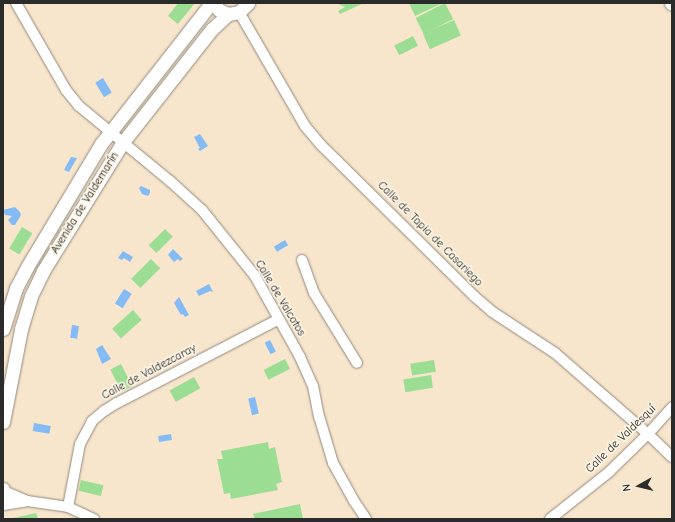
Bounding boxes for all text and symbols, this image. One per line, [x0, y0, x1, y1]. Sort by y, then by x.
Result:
street label: Avenida de Valdemarín [48, 149, 122, 257]
street label: Calle de Tapia de Casariego [374, 178, 486, 290]
street label: Calle de Valcotos [252, 257, 308, 339]
street label: Calle de Valdezcaray [99, 341, 199, 403]
street label: Calle de Valdesquí [583, 402, 659, 476]
north arrow [619, 466, 659, 506]
text: N [620, 483, 634, 492]

